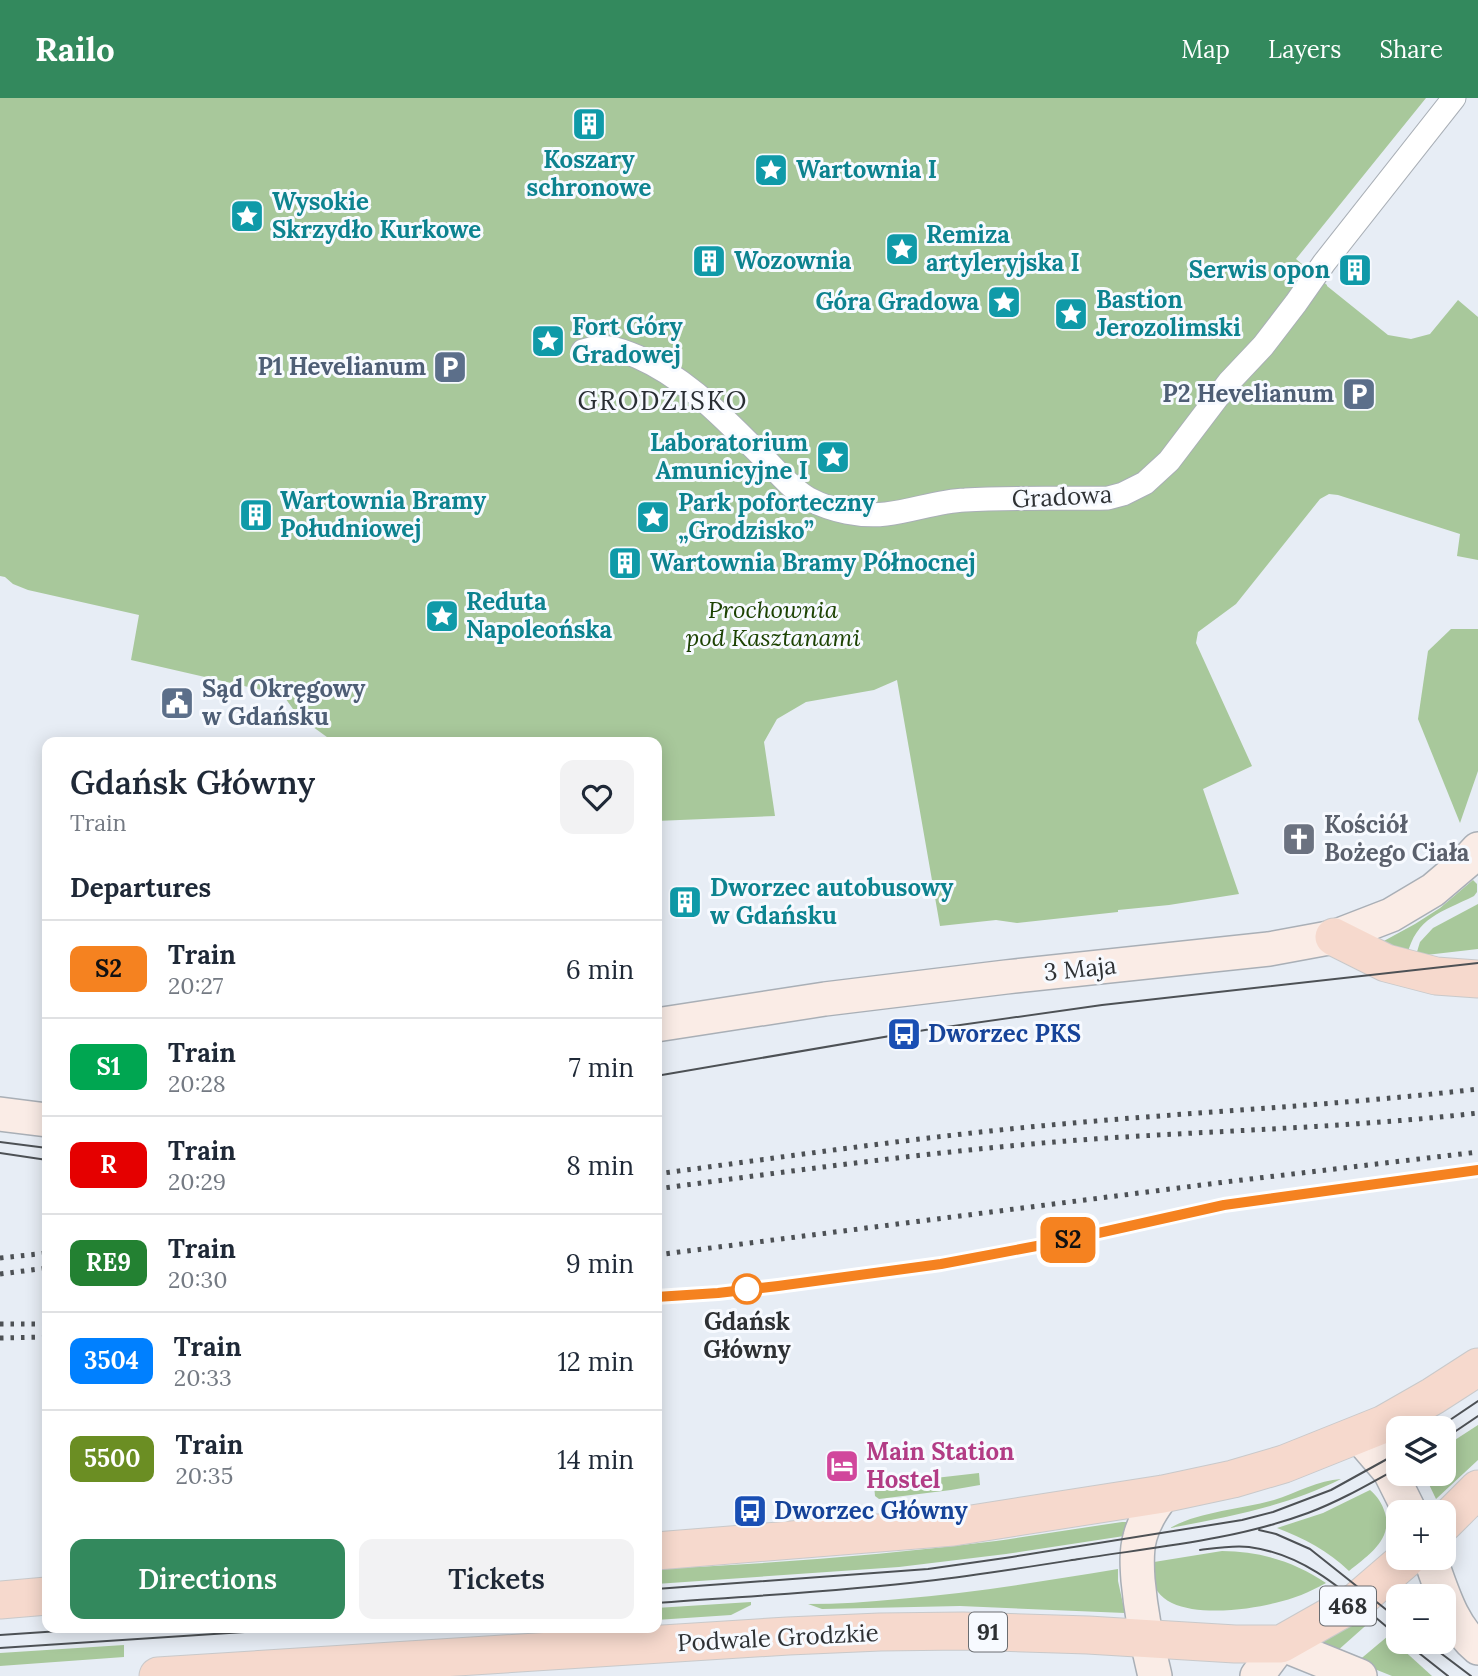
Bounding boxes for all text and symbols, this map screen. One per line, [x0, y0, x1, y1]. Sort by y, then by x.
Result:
text: Railo [35, 28, 115, 70]
text: Map [1181, 34, 1230, 65]
text: Layers [1268, 34, 1341, 65]
text: Share [1379, 34, 1443, 65]
building icon: Koszary schronowe [570, 105, 608, 143]
place label: Koszary schronowe [527, 144, 651, 203]
place icon: Wartownia I [752, 151, 790, 189]
place label: Wartownia I [796, 154, 937, 185]
place label: Wysokie Skrzydło Kurkowe [272, 186, 481, 245]
place icon: Wysokie Skrzydło Kurkowe [228, 197, 266, 235]
place label: Remiza artyleryjska I [926, 219, 1080, 278]
place icon: Remiza artyleryjska I [883, 230, 921, 268]
building icon: Wozownia [690, 242, 728, 280]
place label: Wozownia [734, 245, 852, 276]
building icon: Serwis opon [1336, 251, 1374, 289]
place label: Serwis opon [1189, 254, 1330, 285]
place icon: Góra Gradowa [985, 283, 1023, 321]
place label: Bastion Jerozolimski [1096, 284, 1241, 343]
place label: Góra Gradowa [815, 286, 979, 317]
place icon: Bastion Jerozolimski [1052, 295, 1090, 333]
place label: Fort Góry Gradowej [572, 311, 684, 370]
place icon: Fort Góry Gradowej [529, 322, 567, 360]
parking icon: P1 Hevelianum [431, 348, 469, 386]
place label: P1 Hevelianum [257, 351, 426, 382]
parking icon: P2 Hevelianum [1340, 375, 1378, 413]
place label: P2 Hevelianum [1162, 378, 1334, 409]
district label: GRODZISKO [578, 384, 748, 417]
place label: Laboratorium Amunicyjne I [650, 427, 808, 486]
place icon: Laboratorium Amunicyjne I [814, 438, 852, 476]
street label: Gradowa [1011, 478, 1113, 515]
place label: Wartownia Bramy Południowej [280, 485, 487, 544]
place label: Park poforteczny „Grodzisko” [678, 487, 876, 546]
building icon: Wartownia Bramy Południowej [237, 496, 275, 534]
place icon: Park poforteczny „Grodzisko” [634, 498, 672, 536]
building icon: Wartownia Bramy Północnej [606, 544, 644, 582]
place label: Wartownia Bramy Północnej [650, 547, 976, 578]
place label: Reduta Napoleońska [466, 586, 612, 645]
park label: Prochownia pod Kasztanami [686, 594, 861, 653]
place icon: Reduta Napoleońska [423, 597, 461, 635]
place label: Sąd Okręgowy w Gdańsku [202, 673, 366, 732]
public building icon: Sąd Okręgowy w Gdańsku [158, 684, 196, 722]
button: heart [560, 760, 634, 834]
text: Gdańsk Główny [70, 761, 315, 803]
text: Train [70, 808, 126, 837]
place label: Kościół Bożego Ciała [1324, 809, 1470, 868]
church icon: Kościół Bożego Ciała [1280, 820, 1318, 858]
text: Departures [70, 871, 211, 904]
place label: Dworzec autobusowy w Gdańsku [710, 872, 954, 931]
building icon: Dworzec autobusowy w Gdańsku [666, 883, 704, 921]
text: Train [168, 938, 236, 971]
street label: 3 Maja [1042, 949, 1118, 988]
text: S2 [95, 953, 122, 984]
text: 6 min [566, 953, 634, 986]
text: 20:27 [168, 971, 223, 1000]
bus stop icon: Dworzec PKS [885, 1015, 923, 1053]
place label: Dworzec PKS [928, 1018, 1081, 1049]
text: Train [168, 1036, 236, 1069]
text: S1 [96, 1051, 121, 1082]
text: 7 min [569, 1051, 634, 1084]
text: 20:28 [168, 1069, 226, 1098]
text: Train [168, 1134, 236, 1167]
text: R [100, 1149, 117, 1180]
text: 8 min [566, 1149, 634, 1182]
text: 20:29 [168, 1167, 226, 1196]
line badge: S2 [1036, 1217, 1100, 1263]
text: S2 [1054, 1224, 1082, 1255]
text: Train [168, 1232, 236, 1265]
text: RE9 [86, 1247, 131, 1278]
text: 9 min [566, 1247, 634, 1280]
text: 20:30 [168, 1265, 227, 1294]
marker: Gdańsk Główny [732, 1274, 762, 1304]
place label: Gdańsk Główny [703, 1306, 791, 1365]
text: Train [174, 1330, 242, 1363]
text: 3504 [84, 1345, 139, 1376]
text: 12 min [557, 1345, 634, 1378]
text: 20:33 [174, 1363, 232, 1392]
map controls [1386, 1416, 1456, 1654]
button: layers [1386, 1416, 1456, 1486]
text: Train [175, 1428, 243, 1461]
place label: Main Station Hostel [866, 1436, 1014, 1495]
text: 5500 [84, 1443, 140, 1474]
text: 14 min [557, 1443, 634, 1476]
hotel icon: Main Station Hostel [823, 1447, 861, 1485]
text: 20:35 [175, 1461, 233, 1490]
bus stop icon: Dworzec Główny [731, 1492, 769, 1530]
place label: Dworzec Główny [774, 1495, 969, 1526]
button: + [1386, 1500, 1456, 1570]
button: Directions [70, 1539, 345, 1619]
button: Tickets [359, 1539, 634, 1619]
button: − [1386, 1584, 1456, 1654]
road number: 468 [1320, 1586, 1376, 1625]
road number: 91 [969, 1612, 1007, 1652]
street label: Podwale Grodzkie [677, 1617, 879, 1658]

